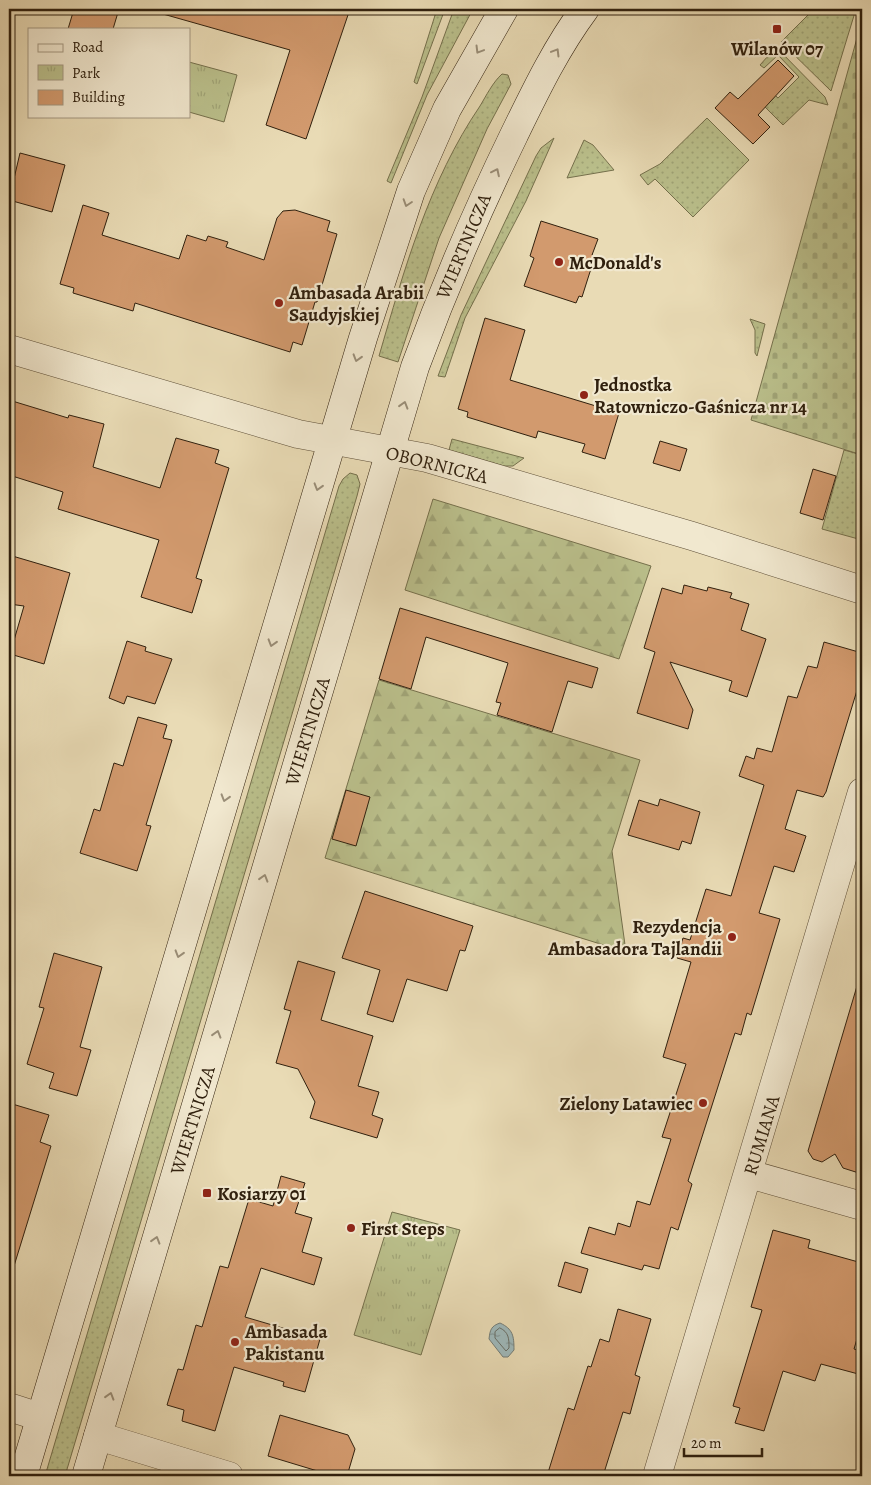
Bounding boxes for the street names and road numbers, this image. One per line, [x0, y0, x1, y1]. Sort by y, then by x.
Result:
street label: WIERTNICZA [430, 189, 498, 304]
street label: OBORNICKA [383, 440, 491, 490]
street label: WIERTNICZA [279, 673, 337, 790]
street label: WIERTNICZA [164, 1062, 222, 1179]
street label: RUMIANA [737, 1091, 787, 1179]

